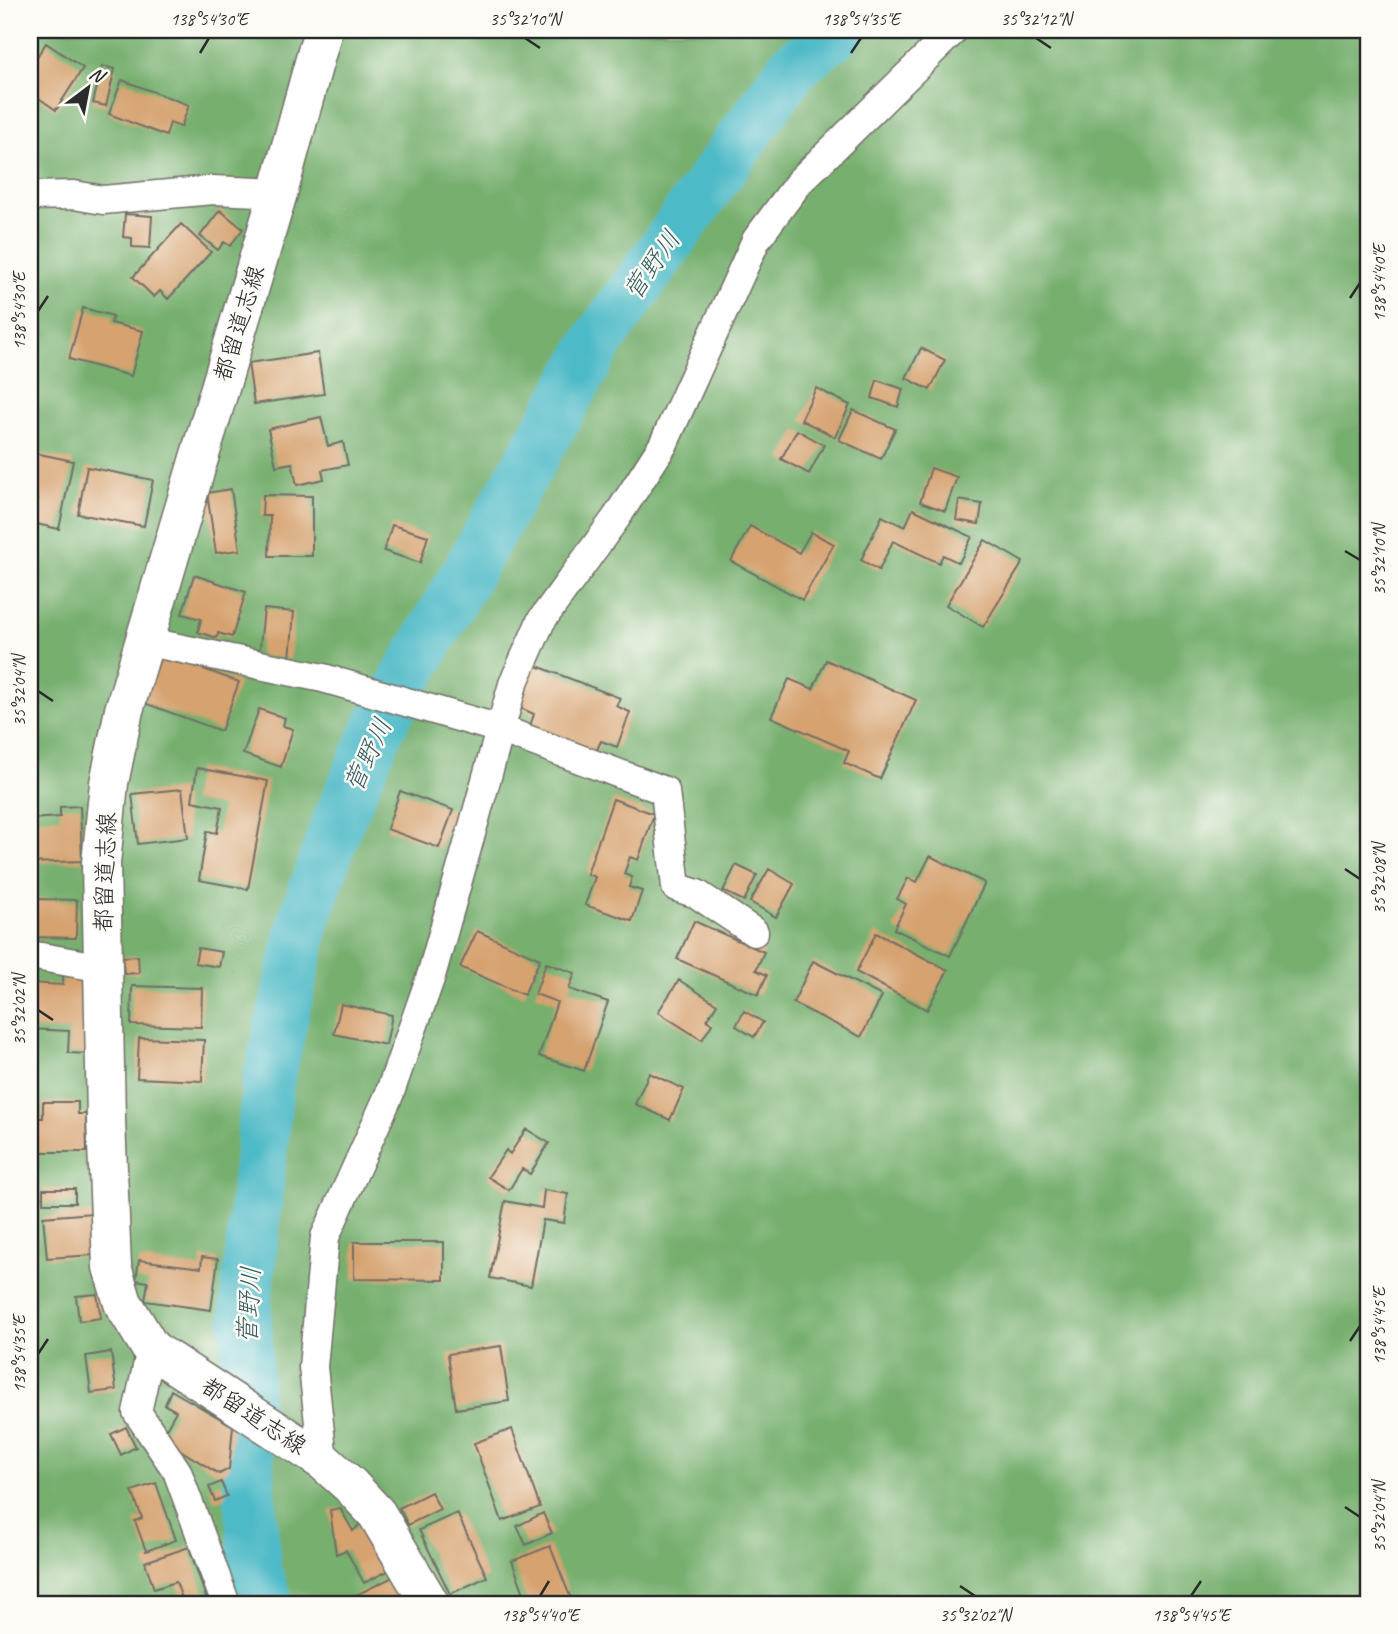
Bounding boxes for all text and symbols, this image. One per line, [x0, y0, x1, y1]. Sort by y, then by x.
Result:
text: 138°54'30"E [170, 8, 250, 30]
text: 35°32'10"N [490, 8, 564, 30]
text: 138°54'35"E [822, 8, 902, 30]
text: 35°32'12"N [1001, 8, 1075, 30]
north arrow [52, 52, 122, 122]
text: N [85, 61, 111, 89]
water label: 菅野川 [616, 224, 688, 306]
text: 138°54'40"E [1368, 242, 1390, 322]
street label: 都留道志線 [207, 261, 271, 385]
text: 138°54'30"E [8, 270, 30, 350]
text: 35°32'10"N [1368, 521, 1390, 595]
text: 35°32'04"N [8, 652, 30, 726]
water label: 菅野川 [337, 713, 399, 797]
street label: 都留道志線 [88, 812, 122, 932]
text: 35°32'08"N [1368, 840, 1390, 914]
text: 35°32'02"N [8, 971, 30, 1045]
water label: 菅野川 [230, 1265, 268, 1345]
text: 138°54'45"E [1368, 1285, 1390, 1365]
text: 138°54'35"E [8, 1313, 30, 1393]
street label: 都留道志線 [196, 1371, 312, 1461]
text: 35°32'04"N [1368, 1478, 1390, 1552]
text: 138°54'40"E [501, 1604, 581, 1626]
text: 35°32'02"N [940, 1604, 1014, 1626]
text: 138°54'45"E [1152, 1604, 1232, 1626]

